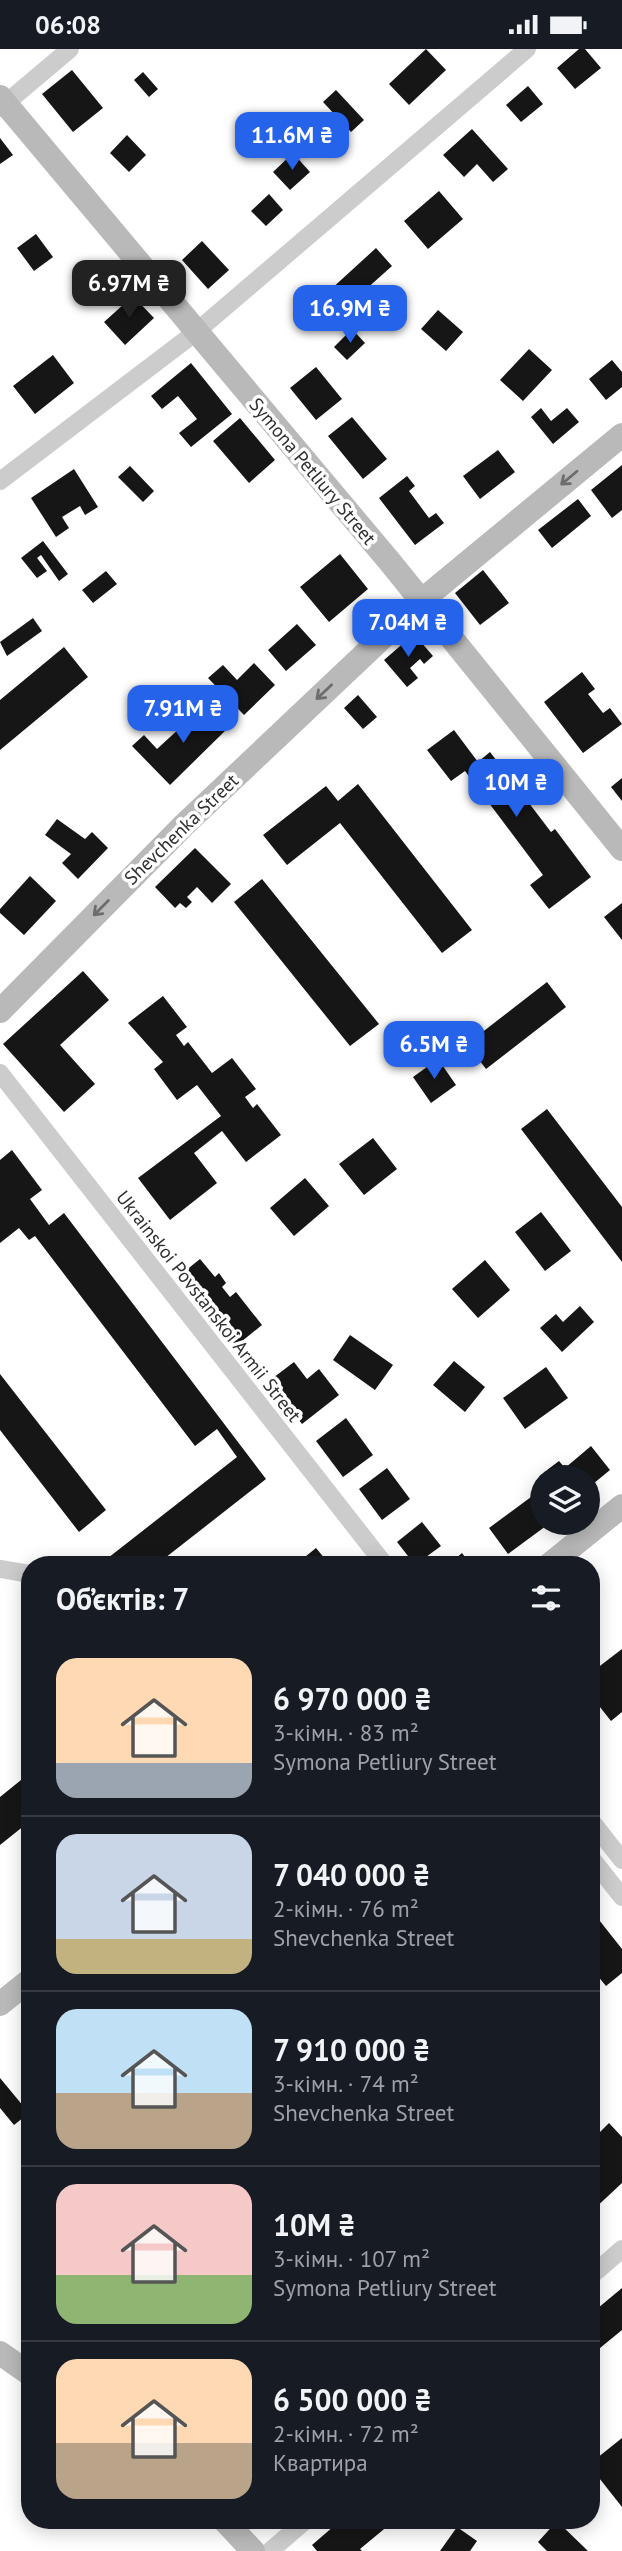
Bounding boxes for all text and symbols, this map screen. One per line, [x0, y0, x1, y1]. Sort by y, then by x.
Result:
text: 06:08 [35, 8, 101, 41]
pin: 11.6M ₴ [227, 113, 357, 172]
text: 11.6M ₴ [251, 120, 333, 149]
pin: 6.97M ₴ [64, 261, 194, 320]
text: 6.97M ₴ [88, 268, 170, 297]
pin: 16.9M ₴ [285, 285, 415, 345]
text: 16.9M ₴ [309, 293, 391, 322]
street label: Symona Petliury Street [244, 393, 382, 550]
one-way arrow [561, 470, 579, 486]
pin: 7.04M ₴ [343, 599, 473, 659]
text: 7.04M ₴ [368, 607, 448, 636]
one-way arrow [315, 684, 333, 700]
pin: 7.91M ₴ [118, 685, 248, 745]
text: 7.91M ₴ [143, 693, 223, 722]
pin: 10M ₴ [467, 759, 565, 819]
text: 10M ₴ [484, 767, 548, 796]
street label: Shevchenka Street [119, 768, 244, 890]
one-way arrow [93, 899, 110, 916]
pin: 6.5M ₴ [377, 1021, 491, 1081]
text: 6.5M ₴ [399, 1029, 469, 1058]
street label: Ukrainskoi Povstanskoi Armii Street [111, 1186, 307, 1427]
map controls [530, 1465, 600, 1535]
button: layers [530, 1465, 600, 1535]
text: Об’єктів: 7 [56, 1579, 189, 1618]
icon: filters [527, 1579, 565, 1617]
text: 6 970 000 ₴ [273, 1679, 432, 1718]
icon: home [112, 1686, 196, 1770]
text: 3-кімн. · 83 m² [273, 1718, 419, 1747]
text: Symona Petliury Street [273, 1747, 496, 1776]
text: 7 040 000 ₴ [273, 1855, 430, 1894]
icon: home [112, 1862, 196, 1946]
text: 2-кімн. · 76 m² [273, 1894, 419, 1923]
text: Shevchenka Street [273, 1923, 454, 1952]
text: 7 910 000 ₴ [273, 2030, 430, 2069]
icon: home [112, 2037, 196, 2121]
text: 3-кімн. · 74 m² [273, 2069, 419, 2098]
text: Shevchenka Street [273, 2098, 454, 2127]
text: 10M ₴ [273, 2205, 356, 2244]
icon: home [112, 2212, 196, 2296]
text: 3-кімн. · 107 m² [273, 2244, 430, 2273]
text: Symona Petliury Street [273, 2273, 496, 2302]
text: 6 500 000 ₴ [273, 2380, 432, 2419]
icon: home [112, 2387, 196, 2471]
text: 2-кімн. · 72 m² [273, 2419, 419, 2448]
text: Квартира [273, 2448, 368, 2477]

